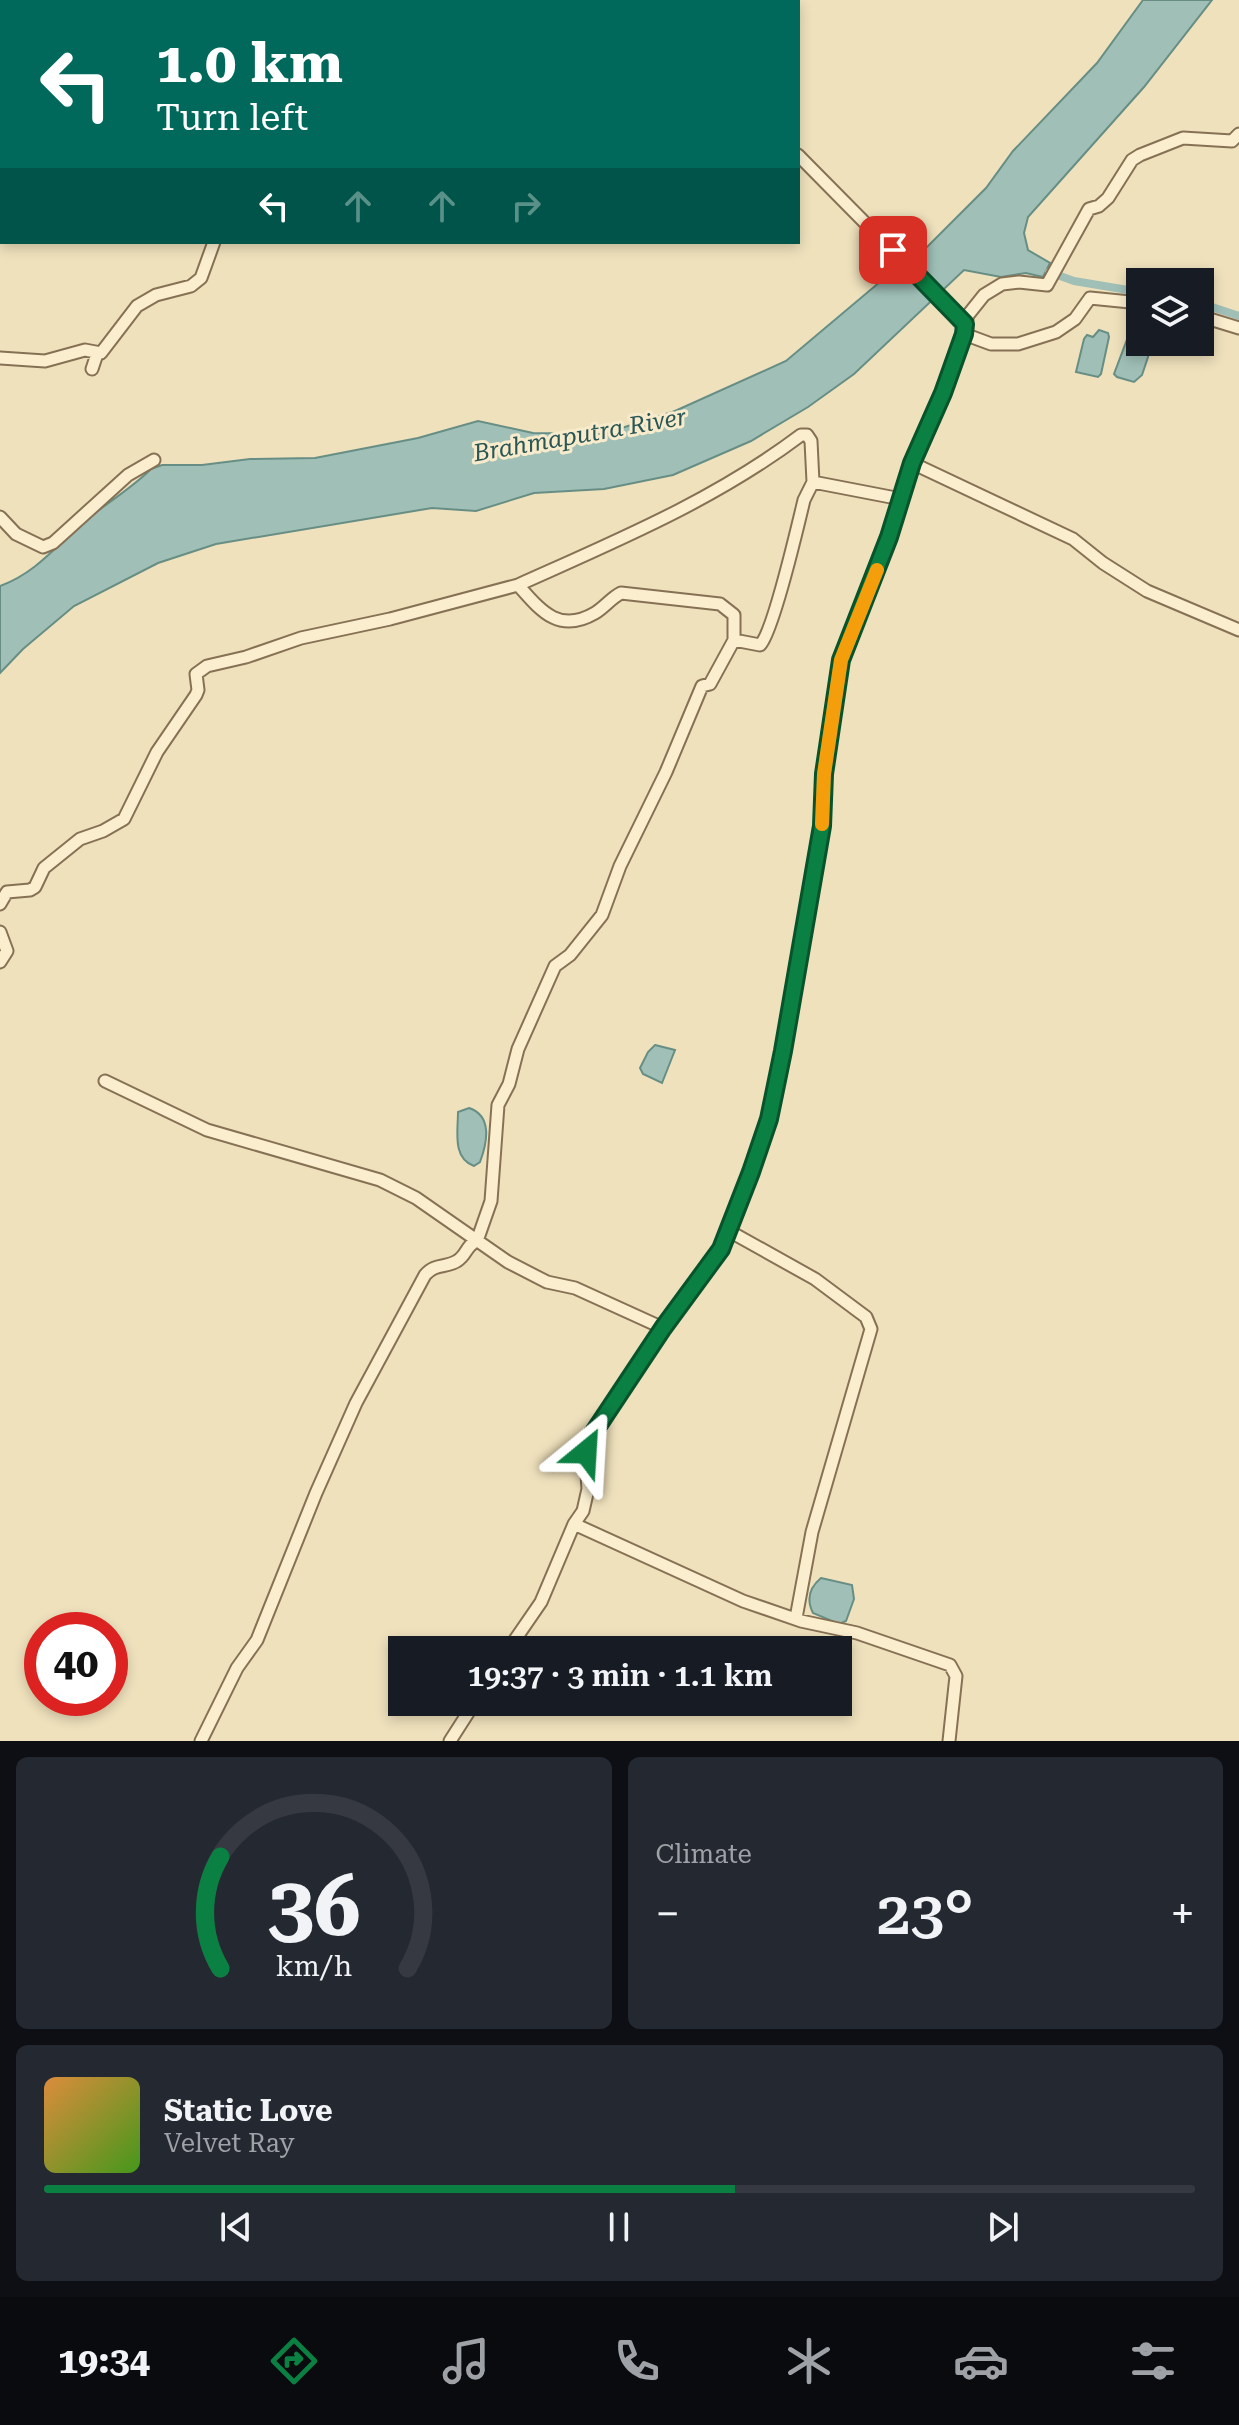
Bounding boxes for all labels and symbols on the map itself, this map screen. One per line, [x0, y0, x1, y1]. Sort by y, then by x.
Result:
pin [859, 216, 927, 284]
water label: Brahmaputra River [470, 402, 689, 468]
position arrow [544, 1410, 628, 1494]
speed limit sign: 40 [24, 1612, 128, 1716]

